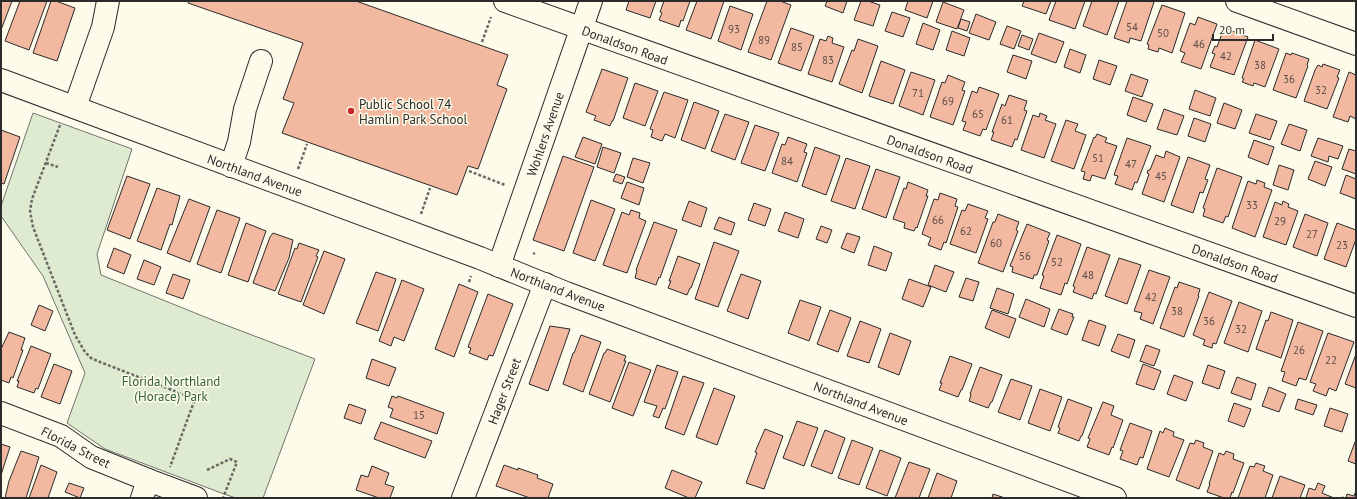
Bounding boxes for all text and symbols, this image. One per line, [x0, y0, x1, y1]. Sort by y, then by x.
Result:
scale bar [1213, 16, 1273, 42]
house number: 54 [1126, 20, 1138, 34]
street label: Donaldson Road [579, 22, 670, 69]
house number: 93 [728, 22, 740, 36]
text: 20 m [1219, 22, 1245, 37]
house number: 50 [1157, 26, 1169, 40]
house number: 89 [758, 33, 770, 47]
house number: 46 [1193, 37, 1205, 51]
house number: 85 [791, 40, 803, 54]
house number: 42 [1220, 49, 1232, 63]
house number: 83 [822, 53, 834, 67]
house number: 38 [1254, 58, 1266, 72]
house number: 36 [1283, 72, 1295, 86]
house number: 32 [1315, 83, 1327, 97]
house number: 71 [912, 86, 924, 100]
street label: Wohlers Avenue [523, 90, 568, 179]
house number: 69 [942, 94, 954, 108]
place label: Public School 74 Hamlin Park School [359, 96, 467, 128]
marker: Public School 74 Hamlin Park School [346, 106, 356, 116]
house number: 65 [972, 107, 984, 121]
house number: 61 [1001, 113, 1013, 127]
street label: Donaldson Road [884, 131, 975, 178]
street label: Northland Avenue [205, 150, 305, 201]
house number: 51 [1092, 151, 1104, 165]
house number: 84 [781, 154, 793, 168]
house number: 47 [1125, 157, 1137, 171]
house number: 45 [1155, 169, 1167, 183]
house number: 33 [1246, 198, 1258, 212]
house number: 66 [932, 213, 944, 227]
house number: 29 [1274, 214, 1286, 228]
house number: 62 [960, 224, 972, 238]
house number: 27 [1306, 227, 1318, 241]
house number: 60 [990, 236, 1002, 250]
house number: 23 [1336, 238, 1348, 252]
street label: Donaldson Road [1189, 240, 1280, 287]
house number: 56 [1019, 249, 1031, 263]
house number: 52 [1051, 255, 1063, 269]
street label: Northland Avenue [508, 264, 608, 315]
house number: 48 [1082, 268, 1094, 282]
house number: 42 [1145, 290, 1157, 304]
house number: 38 [1171, 304, 1183, 318]
house number: 36 [1203, 314, 1215, 328]
house number: 32 [1235, 322, 1247, 336]
house number: 26 [1293, 343, 1305, 357]
house number: 22 [1325, 353, 1337, 367]
street label: Hager Street [484, 355, 525, 427]
park label: Florida Northland (Horace) Park [122, 373, 220, 405]
street label: Northland Avenue [811, 378, 911, 429]
house number: 15 [413, 408, 425, 422]
street label: Florida Street [38, 423, 114, 472]

